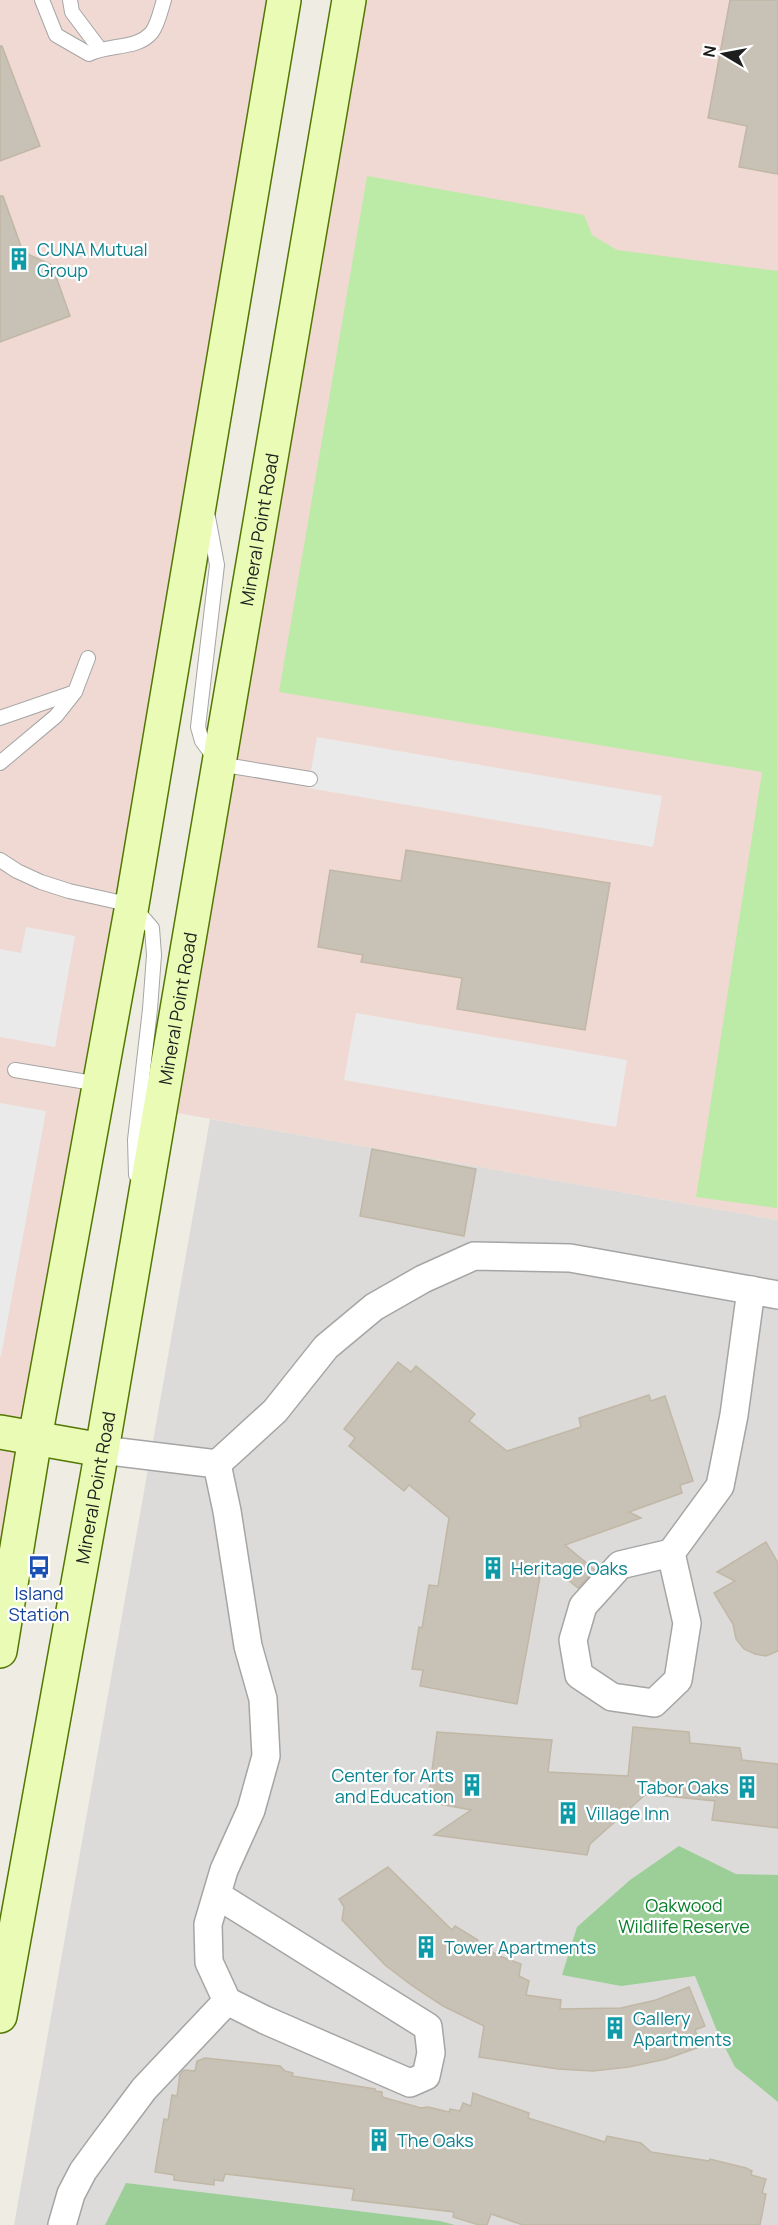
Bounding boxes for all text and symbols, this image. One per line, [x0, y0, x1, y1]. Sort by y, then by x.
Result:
north arrow [694, 24, 754, 84]
text: N [697, 44, 721, 59]
place label: CUNA Mutual Group [37, 237, 148, 282]
building icon: CUNA Mutual Group [6, 246, 32, 272]
street label: Mineral Point Road [234, 451, 284, 607]
street label: Mineral Point Road [152, 930, 202, 1087]
street label: Mineral Point Road [70, 1409, 120, 1566]
bus stop icon: Island Station [26, 1554, 52, 1580]
building icon: Heritage Oaks [480, 1555, 506, 1581]
place label: Heritage Oaks [511, 1556, 628, 1580]
place label: Island Station [8, 1581, 70, 1626]
place label: Center for Arts and Education [331, 1763, 454, 1808]
building icon: Center for Arts and Education [459, 1772, 485, 1798]
building icon: Tabor Oaks [734, 1774, 760, 1800]
place label: Tabor Oaks [637, 1775, 729, 1799]
building icon: Village Inn [555, 1800, 581, 1826]
place label: Village Inn [586, 1801, 669, 1825]
park label: Oakwood Wildlife Reserve [618, 1893, 750, 1938]
building icon: Tower Apartments [413, 1934, 439, 1960]
place label: Tower Apartments [444, 1935, 596, 1959]
place label: Gallery Apartments [633, 2006, 732, 2051]
building icon: Gallery Apartments [602, 2015, 628, 2041]
building icon: The Oaks [366, 2127, 392, 2153]
place label: The Oaks [397, 2128, 474, 2152]

